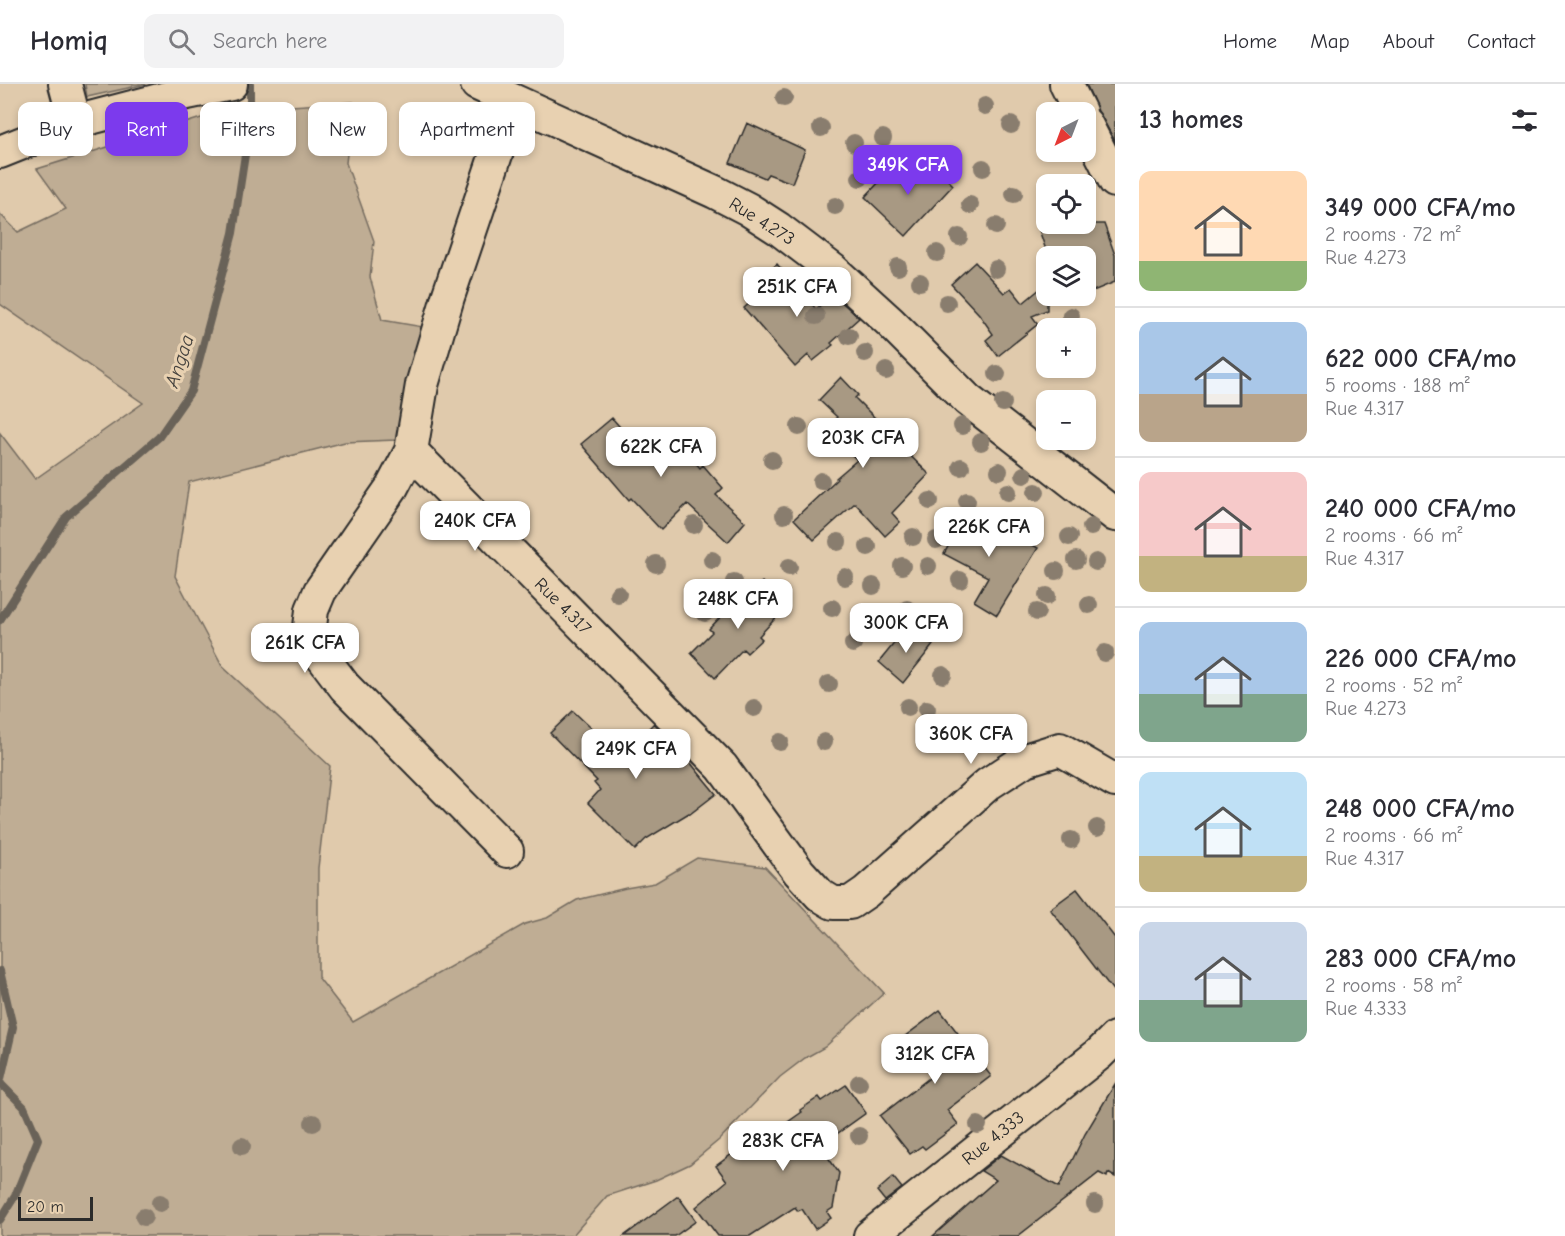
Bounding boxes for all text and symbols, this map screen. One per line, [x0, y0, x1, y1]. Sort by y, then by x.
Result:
search box [144, 14, 564, 68]
text: Homiq [30, 25, 108, 57]
icon: search [165, 25, 198, 58]
text: Search here [213, 28, 327, 54]
text: Home [1223, 29, 1277, 53]
text: Map [1310, 29, 1350, 53]
text: About [1383, 29, 1434, 53]
text: Contact [1467, 29, 1535, 53]
chip: Buy [18, 102, 93, 156]
chip: Rent [105, 102, 188, 156]
chip: Filters [200, 102, 296, 156]
chip: New [308, 102, 387, 156]
chip: Apartment [399, 102, 535, 156]
north arrow [1036, 102, 1096, 162]
map controls [1036, 102, 1096, 450]
icon: filters [1508, 104, 1541, 137]
text: 13 homes [1139, 105, 1243, 135]
pin: 349K CFA [846, 145, 970, 196]
text: 349K CFA [867, 153, 949, 176]
button: locate [1036, 174, 1096, 234]
street label: Rue 4.273 [725, 193, 798, 250]
text: 349 000 CFA/mo [1325, 193, 1516, 223]
icon: home [1187, 195, 1259, 267]
text: 2 rooms · 72 m² [1325, 223, 1461, 246]
button: layers [1036, 246, 1096, 306]
text: Rue 4.273 [1325, 246, 1407, 269]
pin: 251K CFA [735, 267, 859, 318]
text: 251K CFA [757, 275, 837, 298]
button: + [1036, 318, 1096, 378]
water label: Angaa [160, 332, 199, 391]
text: 622 000 CFA/mo [1325, 344, 1517, 374]
icon: home [1187, 346, 1259, 418]
text: 5 rooms · 188 m² [1325, 374, 1470, 397]
button: − [1036, 390, 1096, 450]
text: Rue 4.317 [1325, 397, 1404, 420]
pin: 203K CFA [801, 418, 925, 469]
text: 203K CFA [821, 426, 905, 449]
pin: 622K CFA [599, 427, 723, 478]
text: 622K CFA [620, 435, 702, 458]
text: 240 000 CFA/mo [1325, 494, 1516, 524]
icon: home [1187, 496, 1259, 568]
pin: 240K CFA [413, 501, 537, 552]
pin: 226K CFA [927, 507, 1051, 558]
text: 240K CFA [434, 509, 516, 532]
text: 226K CFA [948, 515, 1030, 538]
text: 2 rooms · 66 m² [1325, 524, 1463, 547]
text: Rue 4.317 [1325, 547, 1404, 570]
street label: Rue 4.317 [530, 574, 596, 639]
pin: 248K CFA [676, 579, 800, 630]
text: 248K CFA [698, 587, 778, 610]
pin: 300K CFA [844, 603, 968, 654]
text: 300K CFA [864, 611, 948, 634]
pin: 261K CFA [243, 623, 367, 674]
text: 261K CFA [265, 631, 345, 654]
text: 226 000 CFA/mo [1325, 644, 1517, 674]
icon: home [1187, 646, 1259, 718]
text: 2 rooms · 52 m² [1325, 674, 1462, 697]
text: Rue 4.273 [1325, 697, 1407, 720]
pin: 360K CFA [909, 714, 1033, 765]
text: 360K CFA [929, 722, 1013, 745]
pin: 249K CFA [574, 729, 698, 780]
text: 249K CFA [596, 737, 676, 760]
text: 248 000 CFA/mo [1325, 794, 1515, 824]
icon: home [1187, 796, 1259, 868]
text: 2 rooms · 66 m² [1325, 824, 1463, 847]
text: Rue 4.317 [1325, 847, 1404, 870]
text: 283 000 CFA/mo [1325, 944, 1516, 974]
icon: home [1187, 946, 1259, 1018]
text: 2 rooms · 58 m² [1325, 974, 1462, 997]
text: Rue 4.333 [1325, 997, 1407, 1020]
pin: 312K CFA [873, 1034, 997, 1085]
text: 312K CFA [895, 1042, 975, 1065]
street label: Rue 4.333 [958, 1107, 1029, 1170]
pin: 283K CFA [721, 1121, 845, 1172]
text: 283K CFA [742, 1129, 824, 1152]
scale bar [18, 1194, 93, 1222]
text: 20 m [27, 1198, 64, 1216]

